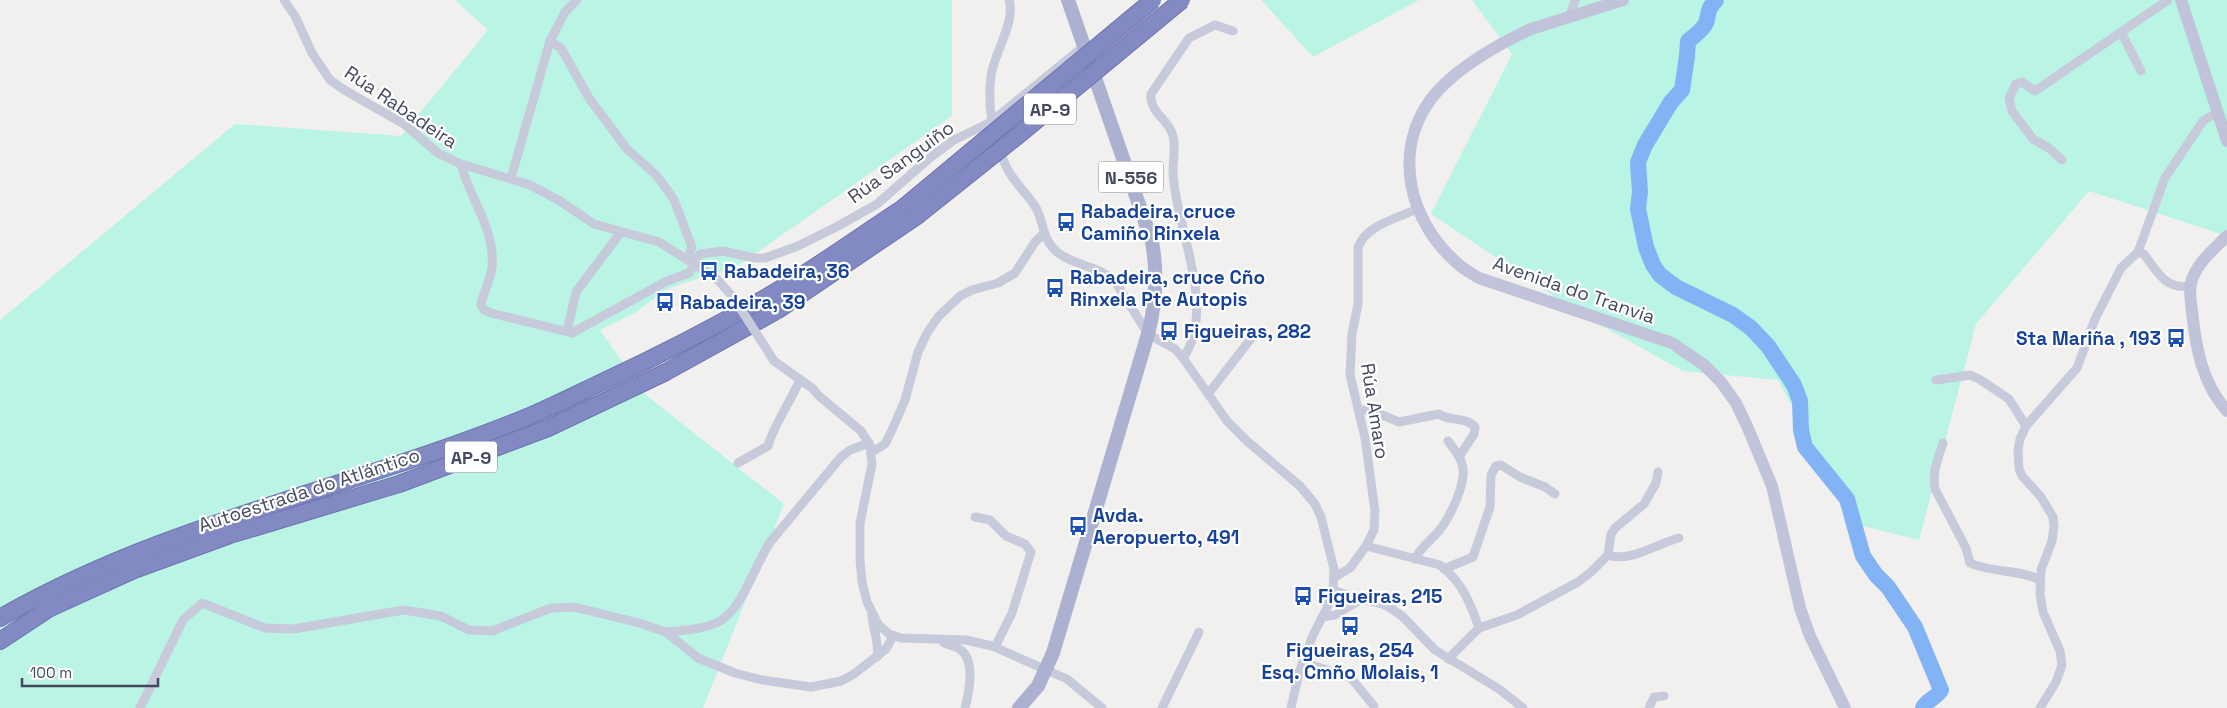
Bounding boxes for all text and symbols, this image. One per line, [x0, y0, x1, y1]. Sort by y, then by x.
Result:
street label: Rúa Rabadeira [340, 60, 462, 154]
road number: AP-9 [1024, 94, 1076, 125]
street label: Rúa Sanguiño [843, 115, 959, 209]
road number: N-556 [1098, 162, 1164, 192]
place label: Rabadeira, cruce Camiño Rinxela [1081, 199, 1236, 246]
bus stop icon: Rabadeira, cruce Camiño Rinxela [1055, 211, 1077, 233]
street label: Avenida do Tranvia [1490, 250, 1659, 330]
place label: Rabadeira, 36 [724, 259, 849, 284]
bus stop icon: Rabadeira, 36 [698, 260, 720, 282]
place label: Rabadeira, cruce Cño Rinxela Pte Autopis [1070, 265, 1265, 312]
bus stop icon: Rabadeira, cruce Cño Rinxela Pte Autopis [1044, 277, 1066, 299]
place label: Rabadeira, 39 [680, 290, 805, 315]
bus stop icon: Rabadeira, 39 [654, 291, 676, 313]
place label: Figueiras, 282 [1184, 319, 1311, 344]
bus stop icon: Figueiras, 282 [1158, 320, 1180, 342]
place label: Sta Mariña , 193 [2016, 326, 2161, 351]
bus stop icon: Sta Mariña , 193 [2165, 327, 2187, 349]
street label: Rúa Amaro [1355, 361, 1395, 461]
street label: Autoestrada do Atlántico [195, 442, 423, 538]
road number: AP-9 [445, 442, 497, 472]
place label: Avda. Aeropuerto, 491 [1093, 503, 1239, 550]
bus stop icon: Avda. Aeropuerto, 491 [1067, 515, 1089, 537]
place label: Figueiras, 215 [1318, 584, 1442, 609]
bus stop icon: Figueiras, 215 [1292, 585, 1314, 607]
bus stop icon: Figueiras, 254 Esq. Cmño Molais, 1 [1339, 615, 1361, 637]
place label: Figueiras, 254 Esq. Cmño Molais, 1 [1261, 638, 1439, 685]
scale bar [22, 656, 159, 688]
text: 100 m [30, 663, 72, 682]

